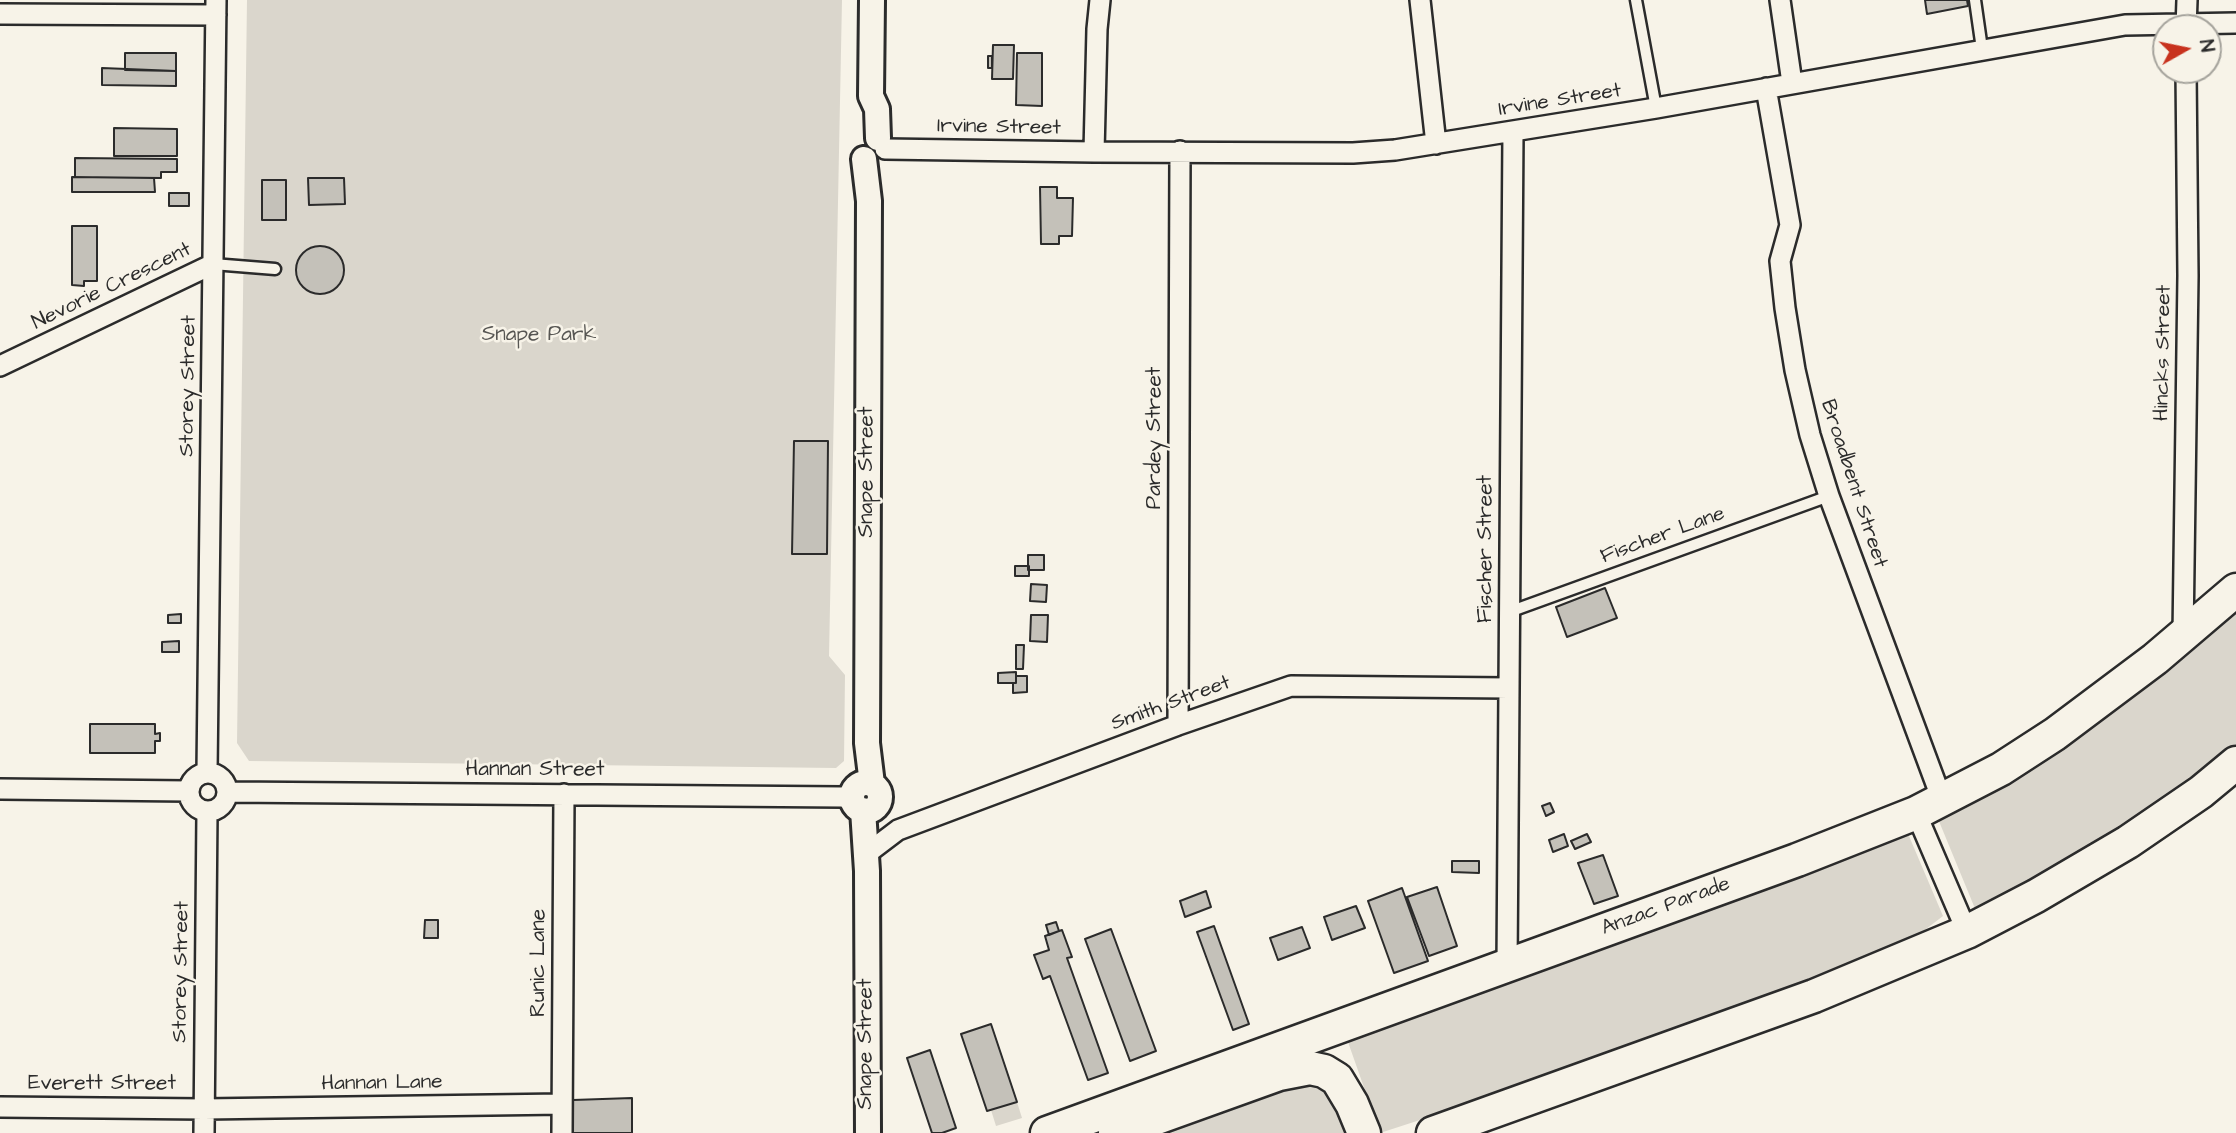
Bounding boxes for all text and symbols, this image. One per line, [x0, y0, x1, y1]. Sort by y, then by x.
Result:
north arrow [2152, 14, 2222, 84]
text: N [2192, 38, 2221, 54]
street label: Irvine Street [1497, 79, 1623, 123]
street label: Irvine Street [937, 114, 1061, 142]
street label: Nevorie Crescent [28, 238, 196, 336]
street label: Hincks Street [2150, 285, 2178, 421]
street label: Storey Street [175, 315, 203, 457]
park label: Snape Park [482, 323, 596, 349]
street label: Pardey Street [1143, 367, 1169, 509]
street label: Broadbent Street [1814, 397, 1892, 571]
street label: Snape Street [855, 407, 881, 537]
street label: Fischer Street [1474, 475, 1500, 623]
street label: Fischer Lane [1597, 502, 1729, 570]
street label: Smith Street [1108, 671, 1234, 737]
street label: Hannan Street [466, 758, 604, 784]
street label: Anzac Parade [1598, 872, 1734, 942]
street label: Storey Street [168, 901, 196, 1043]
street label: Runic Lane [527, 909, 553, 1017]
street label: Snape Street [854, 979, 880, 1109]
street label: Hannan Lane [321, 1070, 443, 1098]
street label: Everett Street [28, 1072, 176, 1098]

